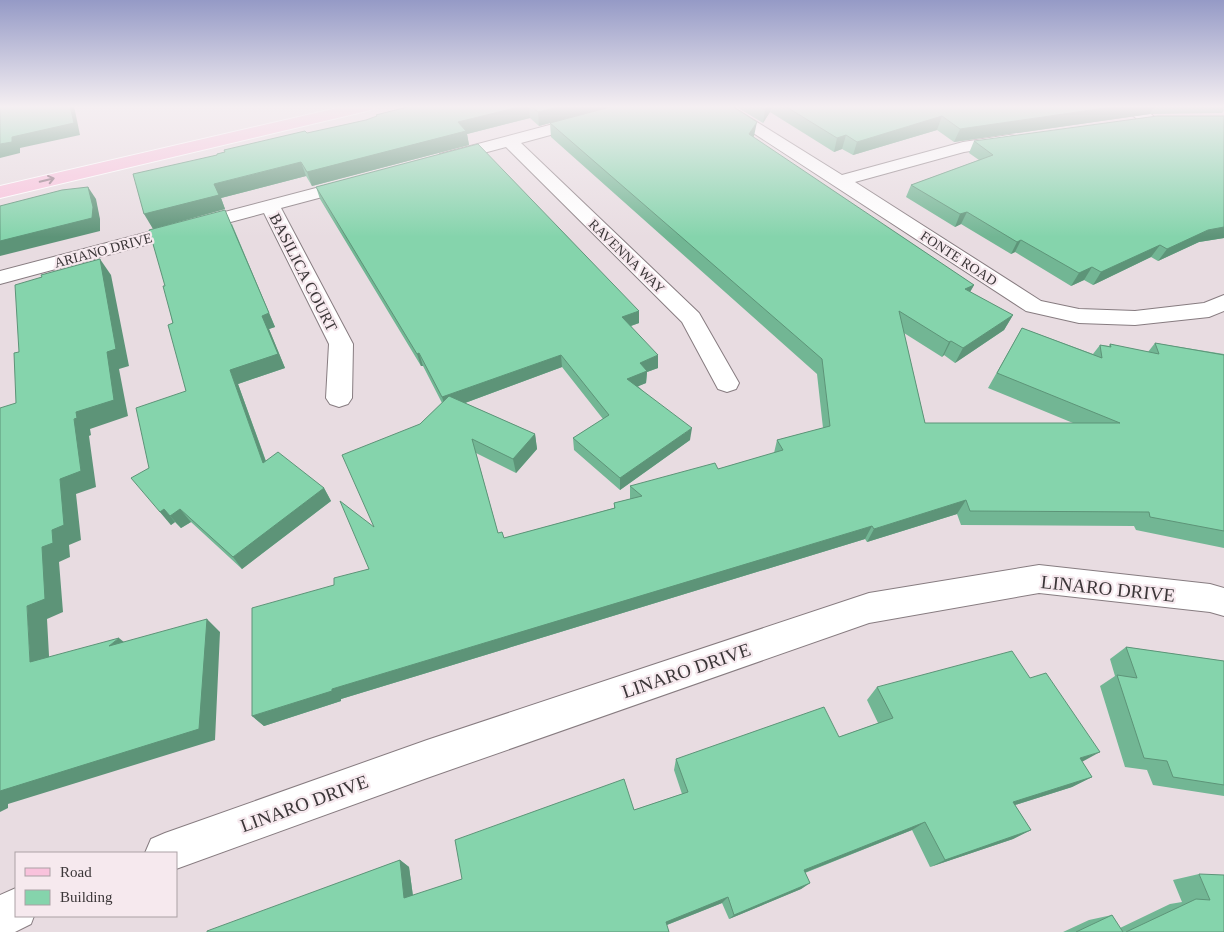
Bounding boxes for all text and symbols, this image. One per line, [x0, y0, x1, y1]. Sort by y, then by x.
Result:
one-way arrow [39, 175, 55, 184]
street label: BASILICA COURT [266, 210, 341, 334]
street label: RAVENNA WAY [586, 216, 668, 296]
street label: FONTE ROAD [918, 228, 1000, 289]
street label: ARIANO DRIVE [53, 230, 154, 271]
street label: LINARO DRIVE [1040, 571, 1176, 606]
street label: LINARO DRIVE [619, 639, 753, 702]
street label: LINARO DRIVE [237, 771, 371, 836]
legend [15, 852, 178, 917]
text: Road [60, 864, 92, 880]
text: Building [60, 889, 113, 905]

